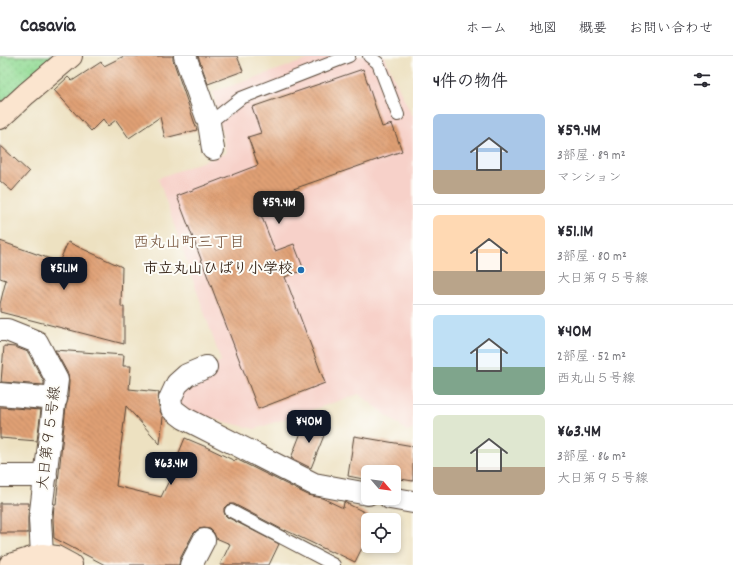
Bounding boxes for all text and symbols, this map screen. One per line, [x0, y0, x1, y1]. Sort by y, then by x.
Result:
text: Casavia [20, 14, 76, 41]
text: ホーム [466, 19, 507, 39]
text: 地図 [529, 19, 557, 39]
text: 概要 [579, 19, 607, 39]
text: お問い合わせ [629, 19, 713, 39]
icon: filters [691, 69, 713, 91]
text: 4件の物件 [433, 71, 508, 95]
text: ¥59.4M [557, 120, 601, 144]
icon: home [465, 130, 513, 178]
text: 3部屋 · 89 m² [557, 147, 626, 166]
text: マンション [557, 169, 621, 188]
pin: ¥59.4M [246, 191, 312, 225]
text: ¥59.4M [262, 194, 296, 213]
text: ¥51.1M [557, 221, 593, 245]
icon: home [465, 231, 513, 279]
district label: 西丸山町三丁目 [133, 232, 245, 255]
text: 3部屋 · 80 m² [557, 248, 627, 267]
pin: ¥51.1M [31, 257, 97, 291]
place label: 市立丸山ひばり小学校 [143, 259, 293, 281]
text: ¥51.1M [50, 260, 78, 279]
marker: 市立丸山ひばり小学校 [296, 265, 306, 275]
text: 大日第９５号線 [557, 270, 648, 289]
text: ¥40M [557, 321, 592, 345]
icon: home [465, 331, 513, 379]
text: 2部屋 · 52 m² [557, 348, 626, 367]
text: 西丸山５号線 [557, 370, 635, 389]
street label: 大日第９５号線 [33, 385, 67, 491]
pin: ¥40M [285, 410, 333, 444]
text: ¥40M [296, 413, 322, 432]
text: ¥63.4M [557, 421, 601, 445]
icon: home [465, 431, 513, 479]
text: 3部屋 · 86 m² [557, 448, 626, 467]
pin: ¥63.4M [138, 452, 204, 486]
text: ¥63.4M [154, 455, 188, 474]
north arrow [361, 465, 401, 505]
map controls [361, 465, 401, 553]
text: 大日第９５号線 [557, 470, 648, 489]
button: locate [361, 513, 401, 553]

